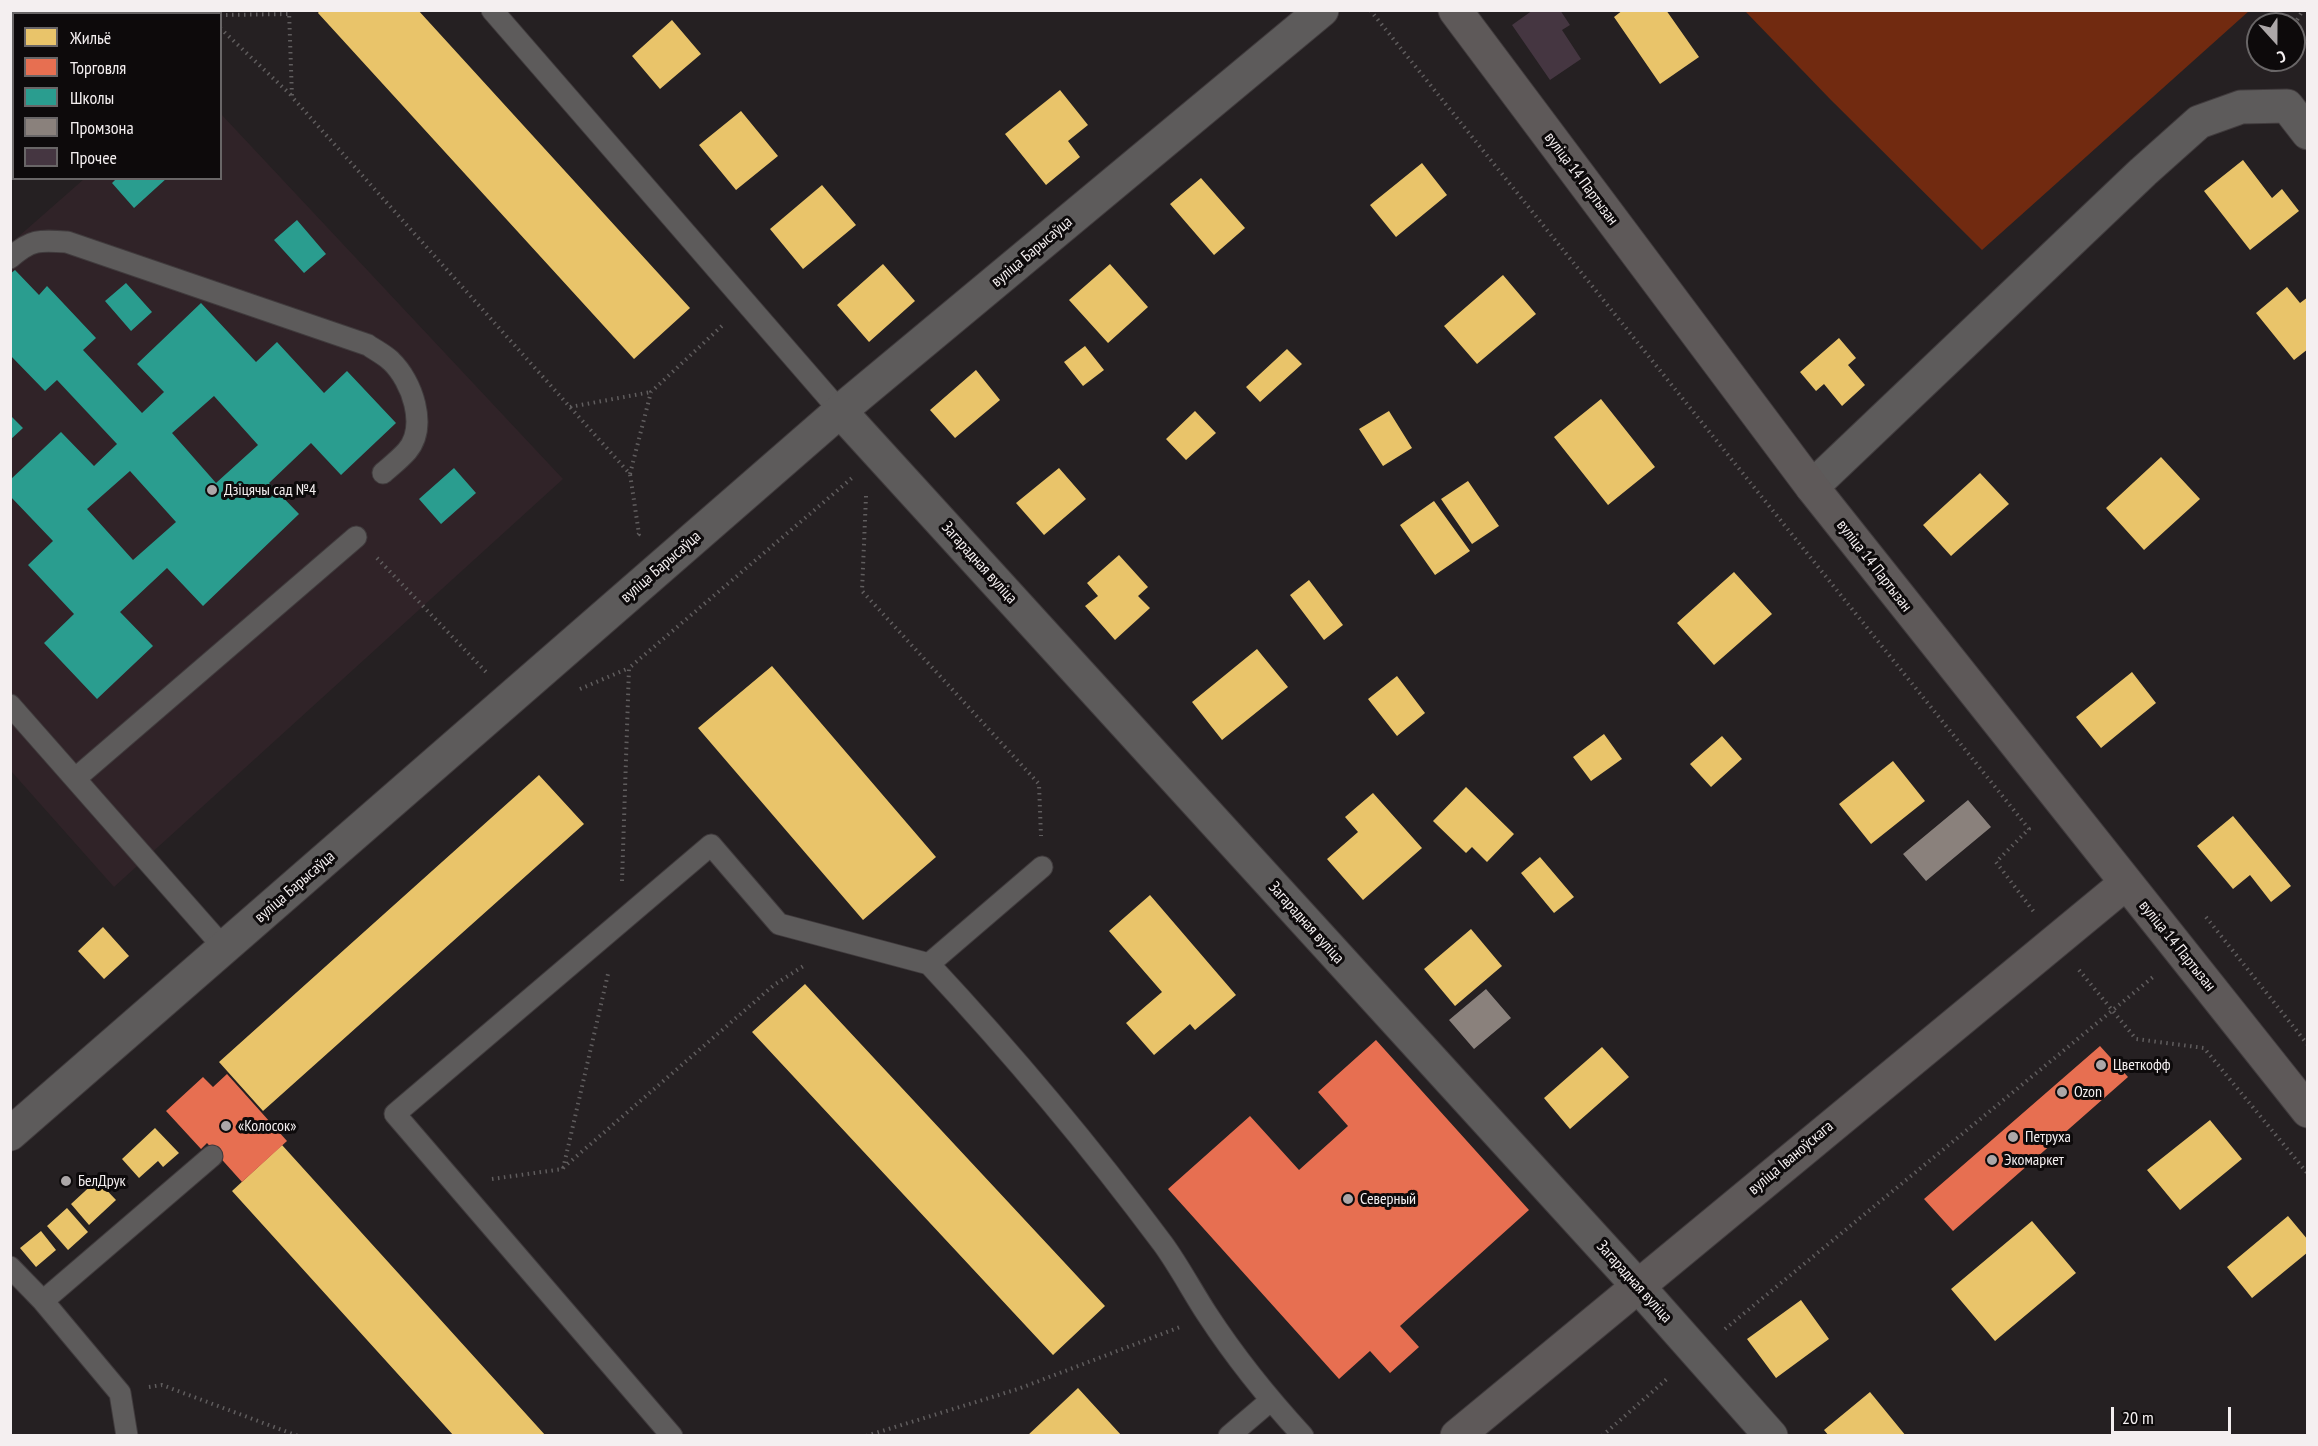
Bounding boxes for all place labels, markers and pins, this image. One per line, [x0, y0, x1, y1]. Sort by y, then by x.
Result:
place label: Дзіцячы сад №4 [224, 480, 316, 500]
marker: Дзіцячы сад №4 [205, 483, 219, 497]
place label: Цветкофф [2113, 1055, 2171, 1075]
marker: Цветкофф [2094, 1058, 2108, 1072]
place label: Ozon [2074, 1082, 2102, 1102]
marker: Ozon [2055, 1085, 2069, 1099]
place label: «Колосок» [238, 1116, 296, 1136]
marker: «Колосок» [219, 1119, 233, 1133]
place label: Петруха [2025, 1127, 2071, 1147]
marker: Петруха [2006, 1130, 2020, 1144]
place label: Экомаркет [2004, 1150, 2064, 1170]
marker: Экомаркет [1985, 1153, 1999, 1167]
place label: БелДрук [78, 1171, 126, 1191]
marker: БелДрук [59, 1174, 73, 1188]
place label: Северный [1360, 1189, 1416, 1209]
marker: Северный [1341, 1192, 1355, 1206]

